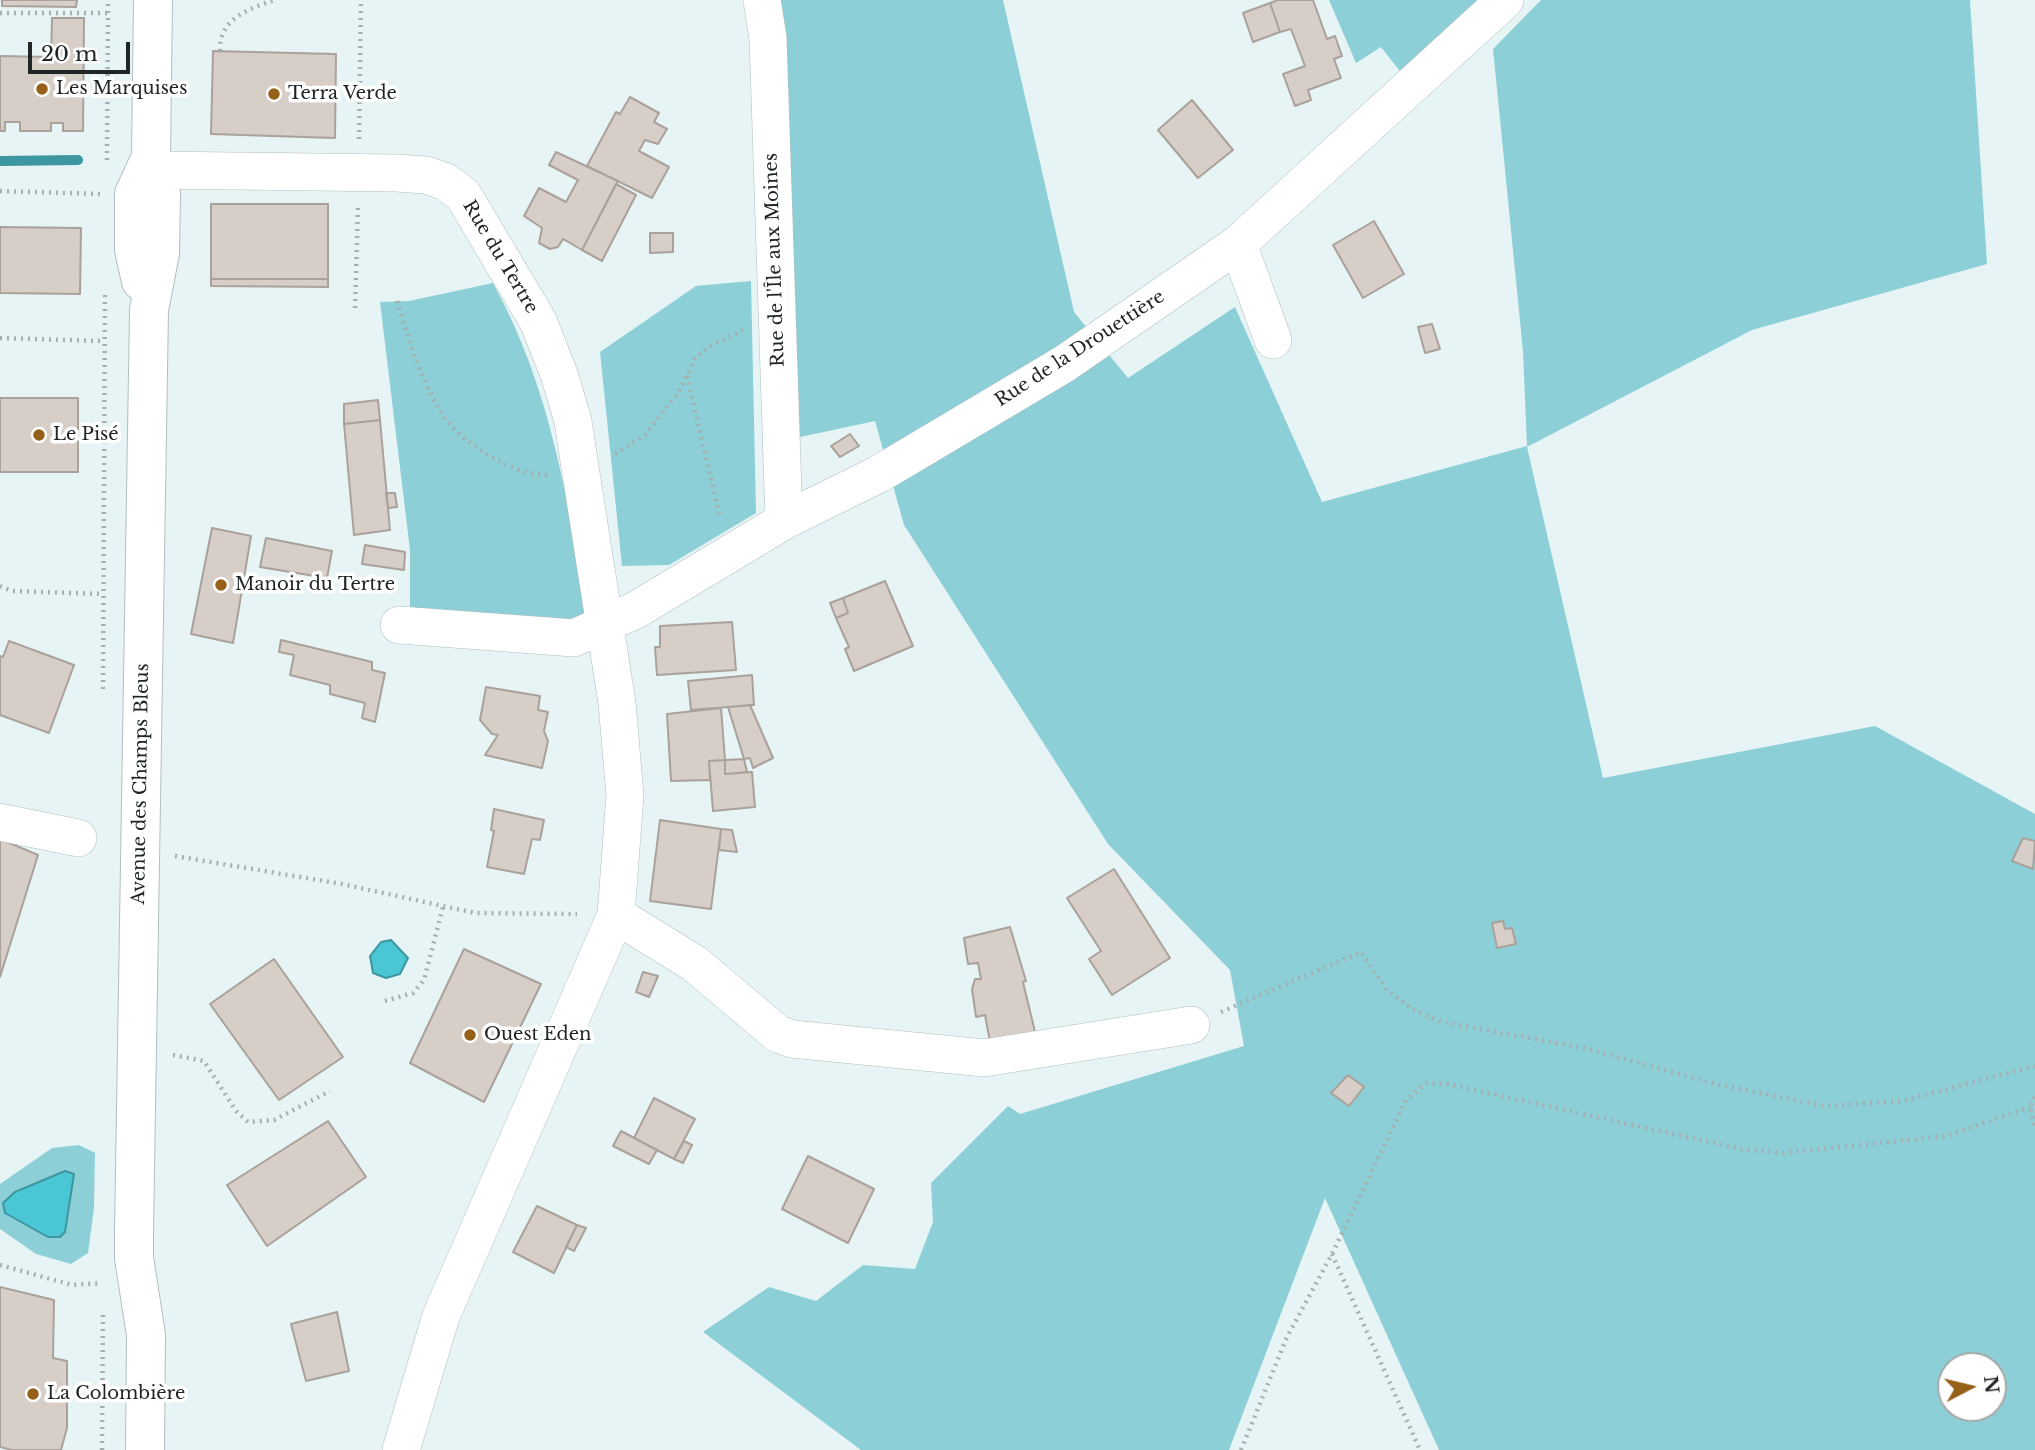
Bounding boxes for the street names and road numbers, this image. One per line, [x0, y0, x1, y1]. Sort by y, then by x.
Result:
street label: Rue de l'Île aux Moines [760, 153, 790, 367]
street label: Rue du Tertre [458, 197, 542, 317]
street label: Rue de la Drouettière [991, 286, 1169, 412]
street label: Avenue des Champs Bleus [128, 663, 154, 905]

